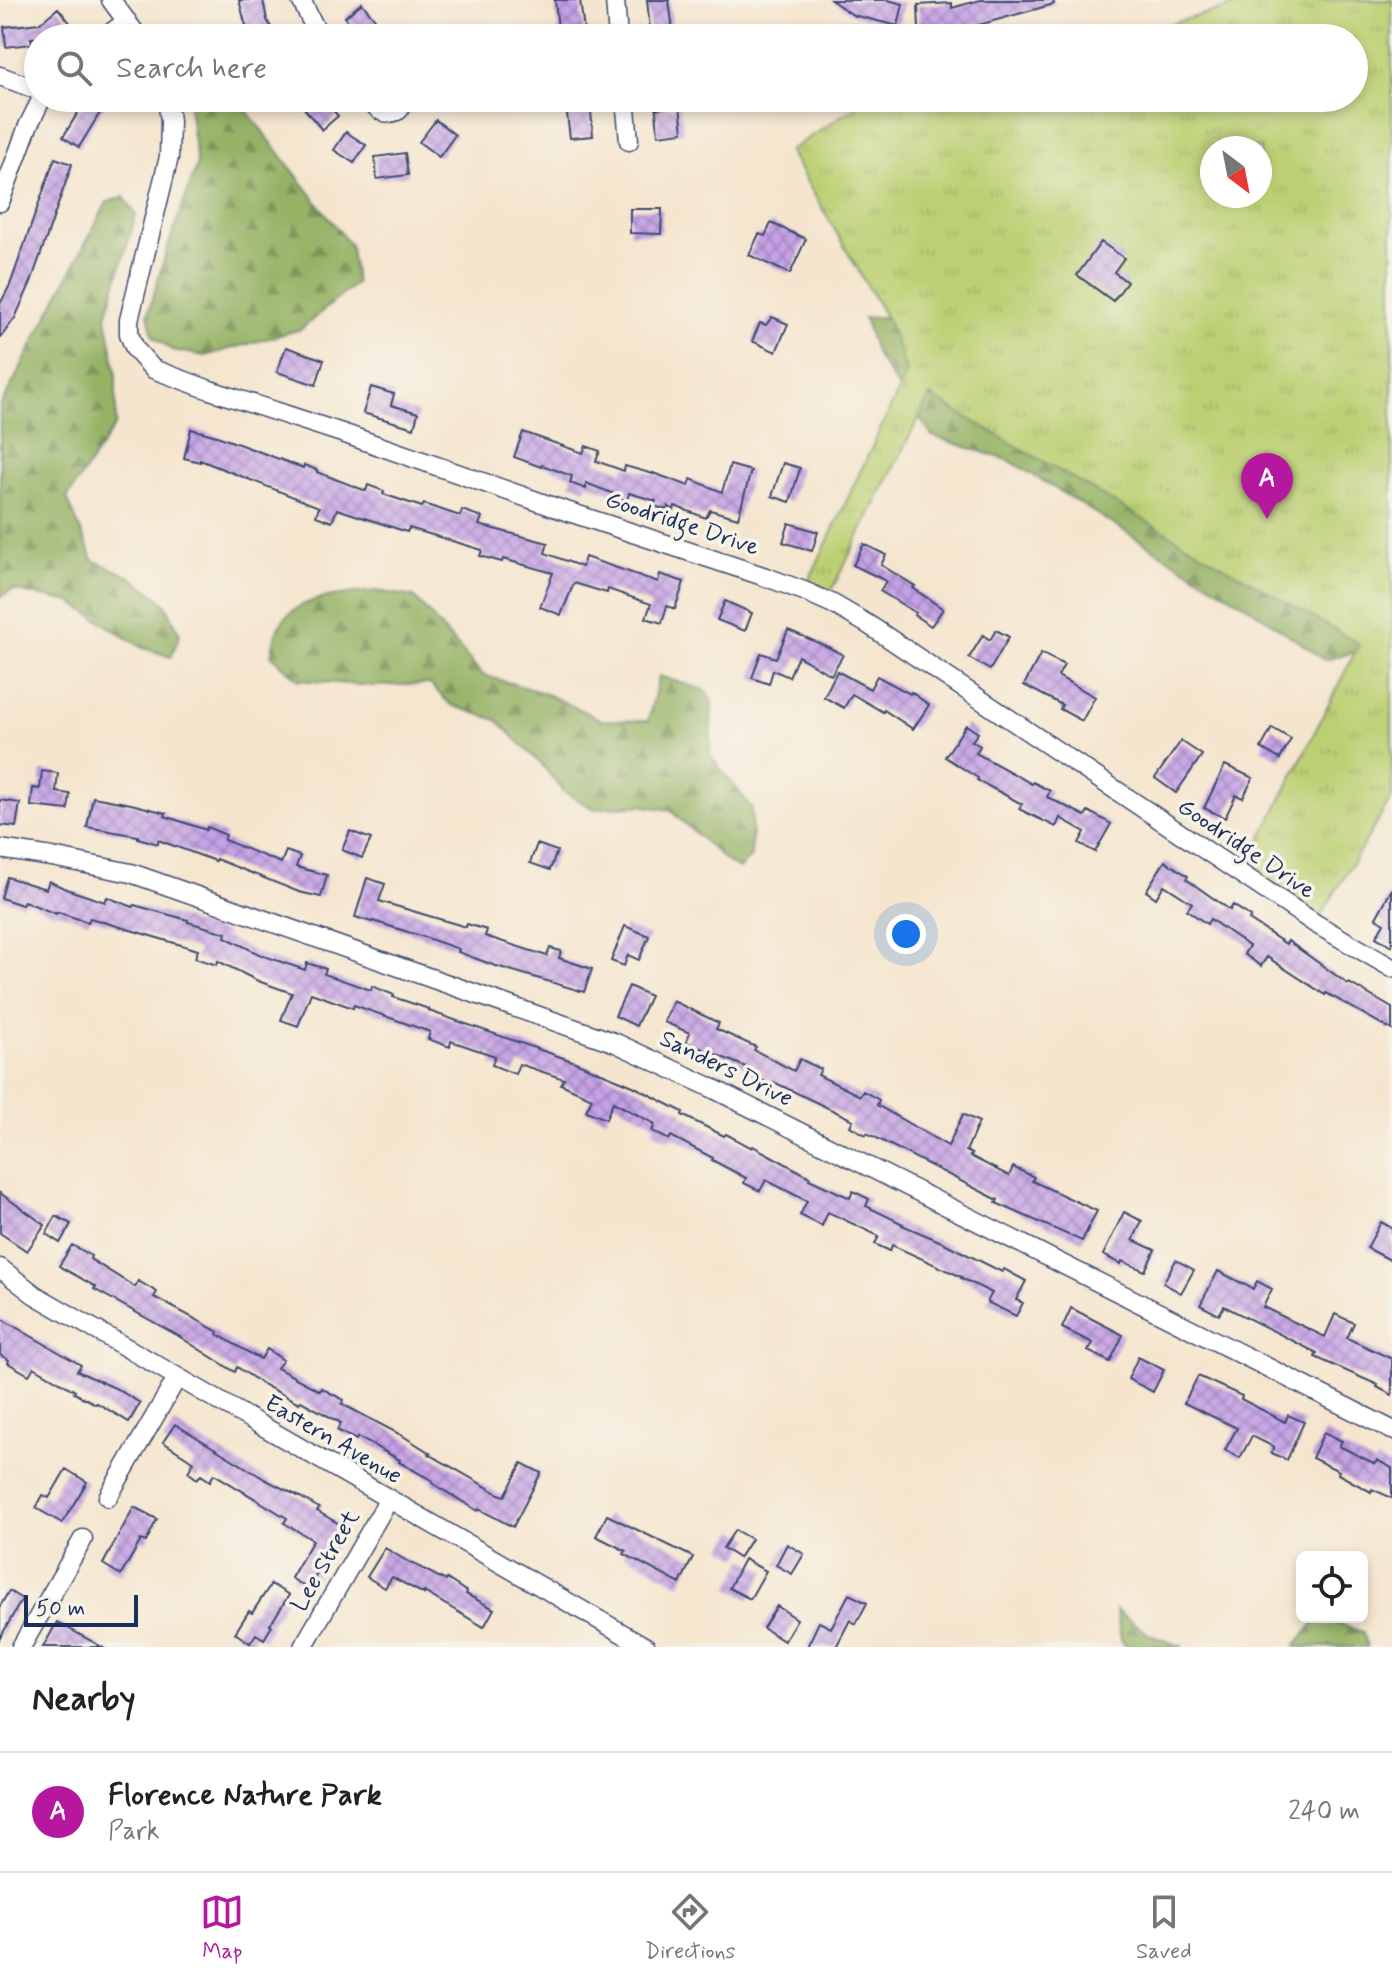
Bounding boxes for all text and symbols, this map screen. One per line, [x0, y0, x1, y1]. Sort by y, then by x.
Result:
search box [24, 24, 1368, 112]
icon: search [52, 46, 96, 90]
text: Search here [116, 49, 267, 88]
north arrow [1200, 136, 1272, 208]
pin: A [1241, 453, 1293, 519]
street label: Goodridge Drive [600, 485, 763, 566]
street label: Goodridge Drive [1169, 791, 1321, 909]
your location [886, 914, 926, 954]
street label: Sanders Drive [654, 1023, 798, 1115]
street label: Eastern Avenue [259, 1388, 407, 1492]
street label: Lee Street [284, 1504, 368, 1618]
map controls [1296, 1551, 1368, 1623]
button: locate [1296, 1551, 1368, 1623]
scale bar [24, 1591, 138, 1627]
text: 50 m [36, 1595, 85, 1623]
text: Nearby [32, 1677, 136, 1722]
text: Florence Nature Park [108, 1776, 382, 1815]
text: A [49, 1795, 67, 1829]
text: 240 m [1288, 1795, 1360, 1829]
text: Park [108, 1815, 160, 1849]
tab: Map [200, 1890, 244, 1966]
tab: Directions [645, 1890, 735, 1966]
tab: Saved [1136, 1890, 1192, 1966]

